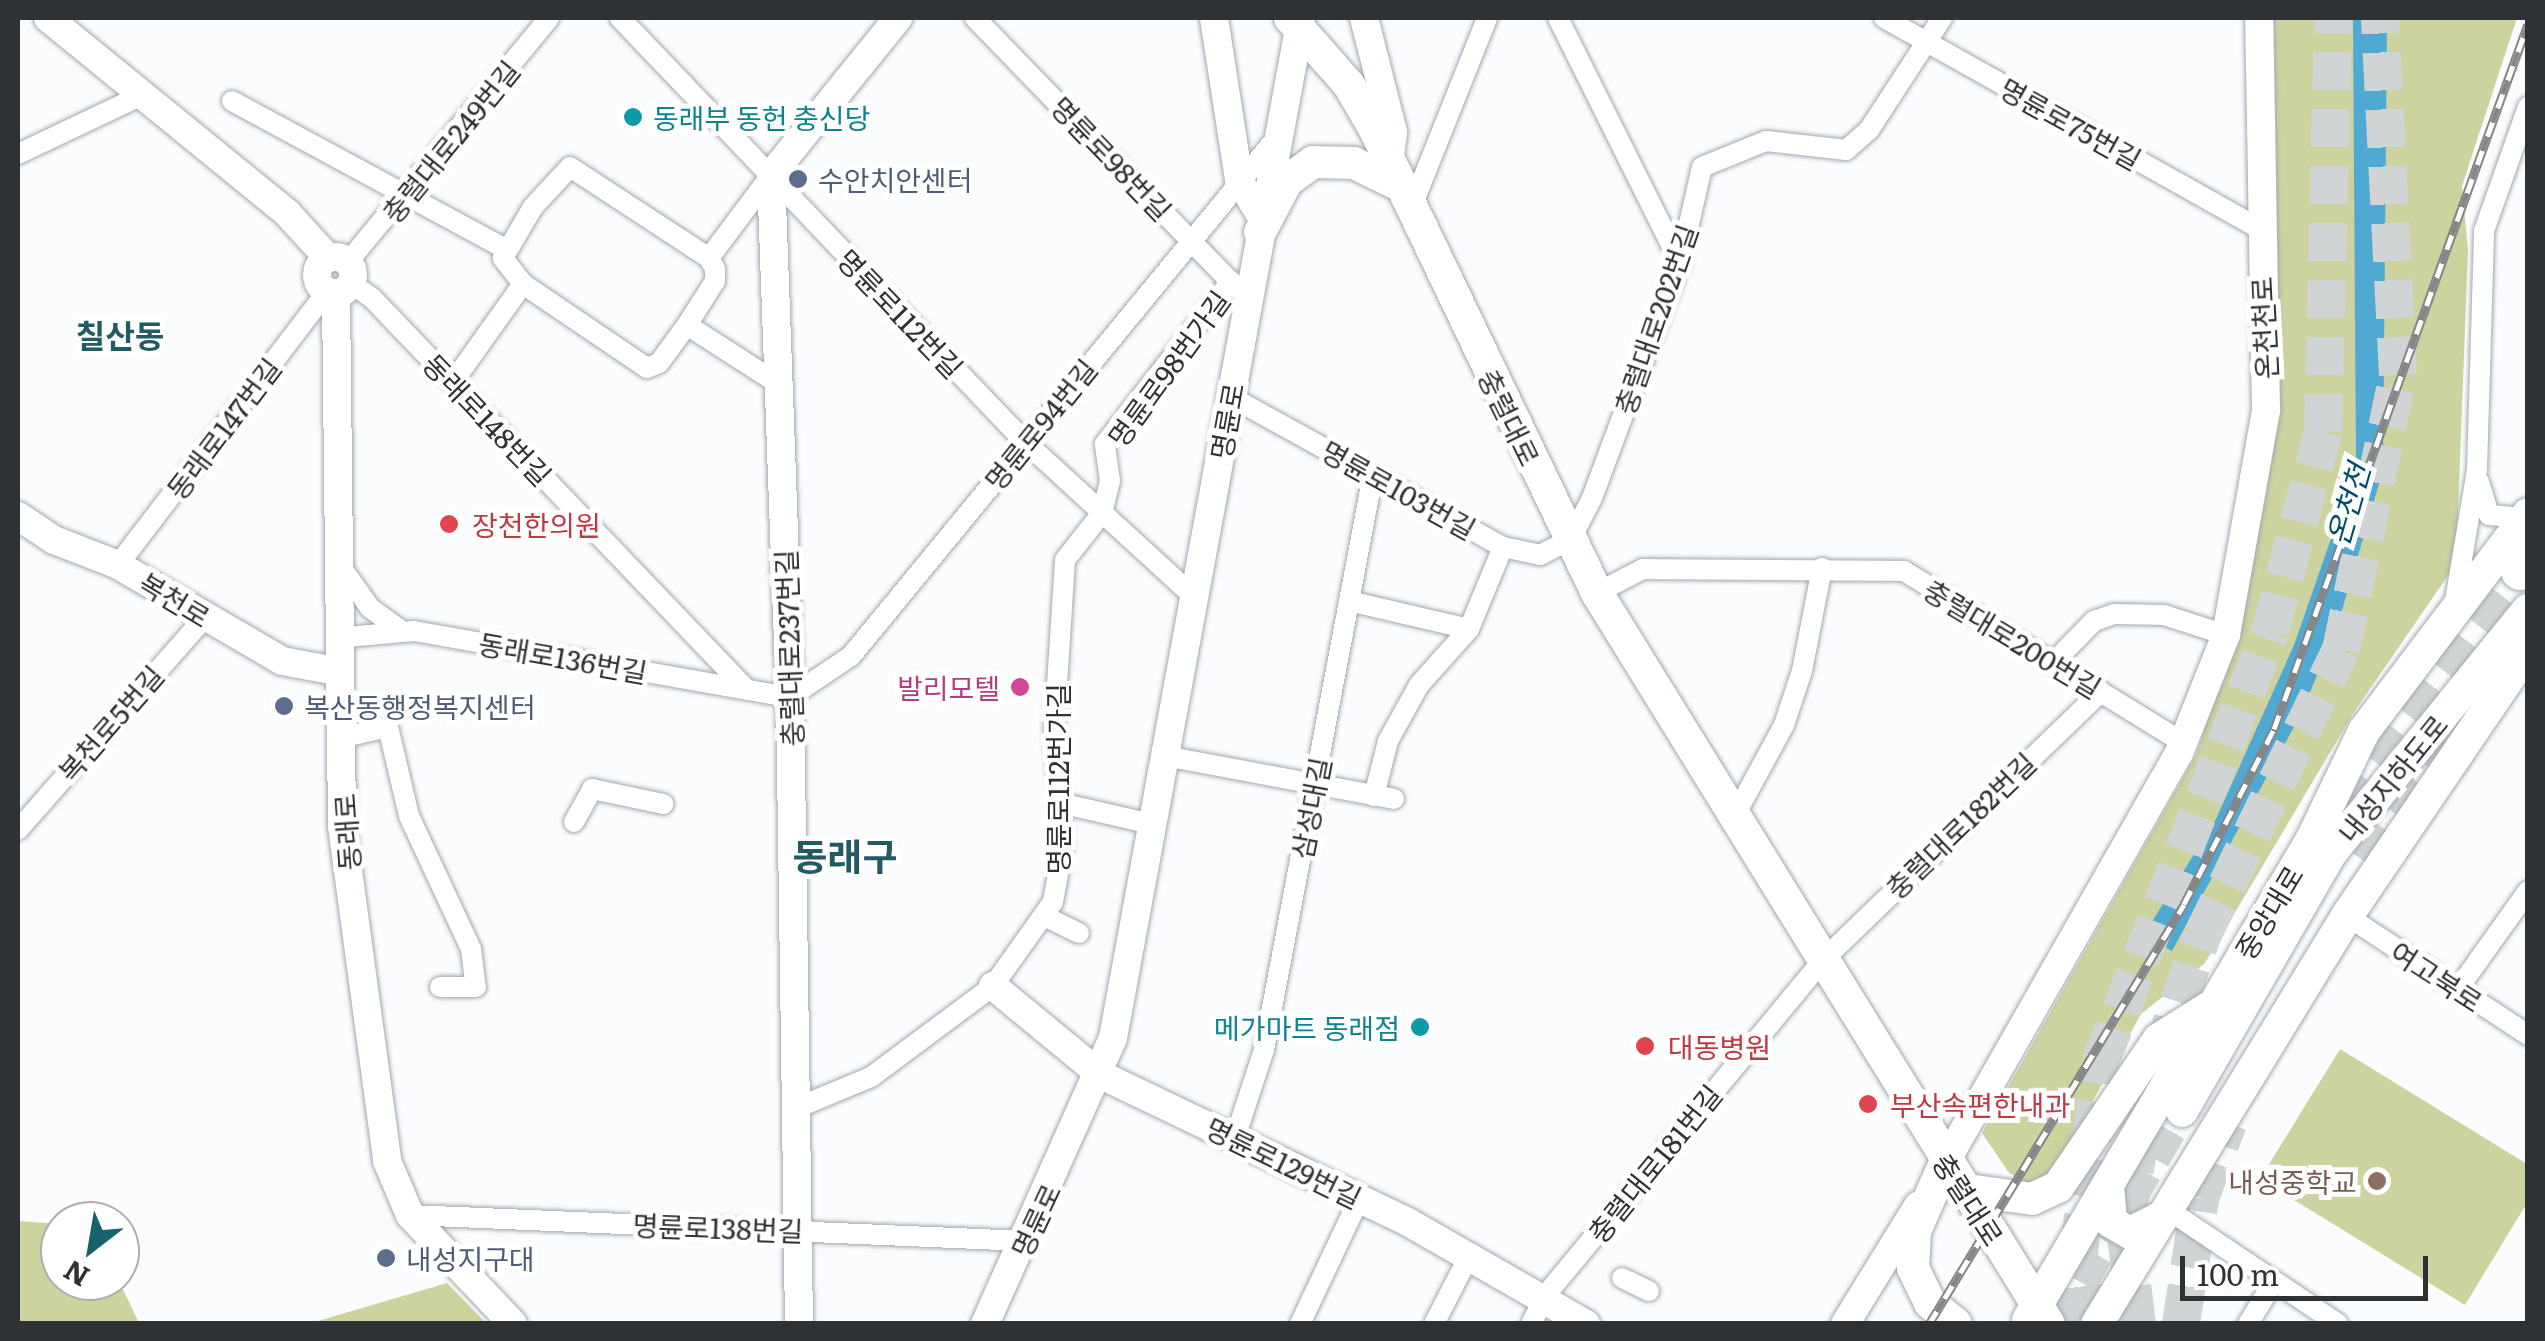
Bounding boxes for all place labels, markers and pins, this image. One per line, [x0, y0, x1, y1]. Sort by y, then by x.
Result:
place label: 동래부 동헌 충신당 [653, 100, 870, 134]
marker: 동래부 동헌 충신당 [622, 106, 644, 128]
place label: 수안치안센터 [818, 162, 973, 196]
marker: 수안치안센터 [787, 168, 809, 190]
place label: 장천한의원 [472, 507, 601, 541]
marker: 장천한의원 [436, 511, 462, 537]
place label: 발리모텔 [897, 670, 1000, 704]
marker: 발리모텔 [1009, 676, 1031, 698]
place label: 복산동행정복지센터 [304, 689, 536, 723]
marker: 복산동행정복지센터 [273, 695, 295, 717]
place label: 메가마트 동래점 [1214, 1010, 1400, 1044]
marker: 메가마트 동래점 [1409, 1016, 1431, 1038]
place label: 대동병원 [1668, 1029, 1771, 1063]
marker: 대동병원 [1632, 1033, 1658, 1059]
place label: 부산속편한내과 [1890, 1087, 2070, 1121]
marker: 부산속편한내과 [1855, 1091, 1881, 1117]
place label: 내성중학교 [2228, 1164, 2357, 1198]
marker: 내성중학교 [2366, 1170, 2388, 1192]
place label: 내성지구대 [406, 1241, 535, 1275]
marker: 내성지구대 [375, 1247, 397, 1269]

